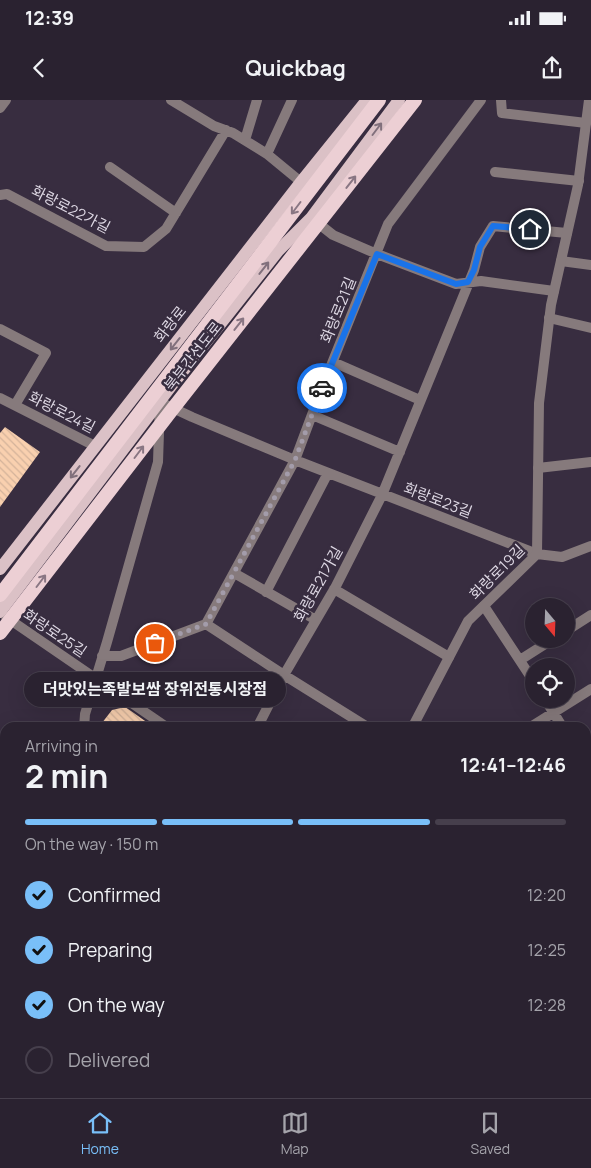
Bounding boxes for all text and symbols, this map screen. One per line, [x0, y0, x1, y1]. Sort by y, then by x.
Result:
text: 12:39 [25, 5, 74, 31]
text: Quickbag [245, 53, 346, 83]
icon: back [25, 54, 53, 82]
icon: share [538, 54, 566, 82]
one-way arrow [372, 123, 383, 136]
one-way arrow [345, 176, 356, 189]
street label: 화랑로22가길 [28, 180, 114, 238]
one-way arrow [291, 201, 301, 215]
pin [509, 208, 551, 250]
icon: home [516, 215, 544, 243]
one-way arrow [259, 262, 270, 275]
street label: 화랑로21길 [315, 274, 361, 346]
street label: 화랑로 [149, 301, 191, 347]
street label: 북부간선도로 [159, 317, 227, 395]
one-way arrow [234, 317, 245, 330]
one-way arrow [169, 337, 180, 350]
courier [297, 363, 347, 413]
icon: car [308, 374, 336, 402]
street label: 화랑로24길 [25, 386, 99, 438]
one-way arrow [134, 446, 145, 459]
one-way arrow [69, 465, 80, 478]
street label: 화랑로23길 [401, 477, 475, 523]
street label: 화랑로19길 [465, 540, 529, 604]
street label: 화랑로21가길 [289, 542, 347, 626]
one-way arrow [35, 575, 46, 588]
north arrow [525, 598, 575, 648]
map controls [525, 598, 575, 708]
street label: 화랑로25길 [19, 604, 91, 662]
pin [134, 622, 176, 664]
icon: bag [141, 629, 169, 657]
button: locate [525, 658, 575, 708]
callout: 더맛있는족발보쌈 장위전통시장점 [24, 673, 286, 708]
text: 더맛있는족발보쌈 장위전통시장점 [43, 678, 267, 700]
text: Arriving in [25, 735, 98, 757]
text: 12:41–12:46 [460, 752, 566, 778]
text: 2 min [25, 754, 108, 798]
text: On the way · 150 m [25, 833, 158, 855]
icon: check [25, 881, 53, 909]
text: Confirmed [68, 882, 161, 908]
text: 12:20 [527, 884, 566, 906]
icon: check [25, 936, 53, 964]
text: Preparing [68, 937, 153, 963]
text: 12:25 [527, 939, 566, 961]
icon: check [25, 991, 53, 1019]
text: On the way [68, 992, 165, 1018]
text: 12:28 [527, 994, 566, 1016]
text: Delivered [68, 1047, 150, 1073]
tab: Home [81, 1109, 119, 1158]
tab: Map [281, 1109, 309, 1158]
tab: Saved [471, 1109, 510, 1158]

